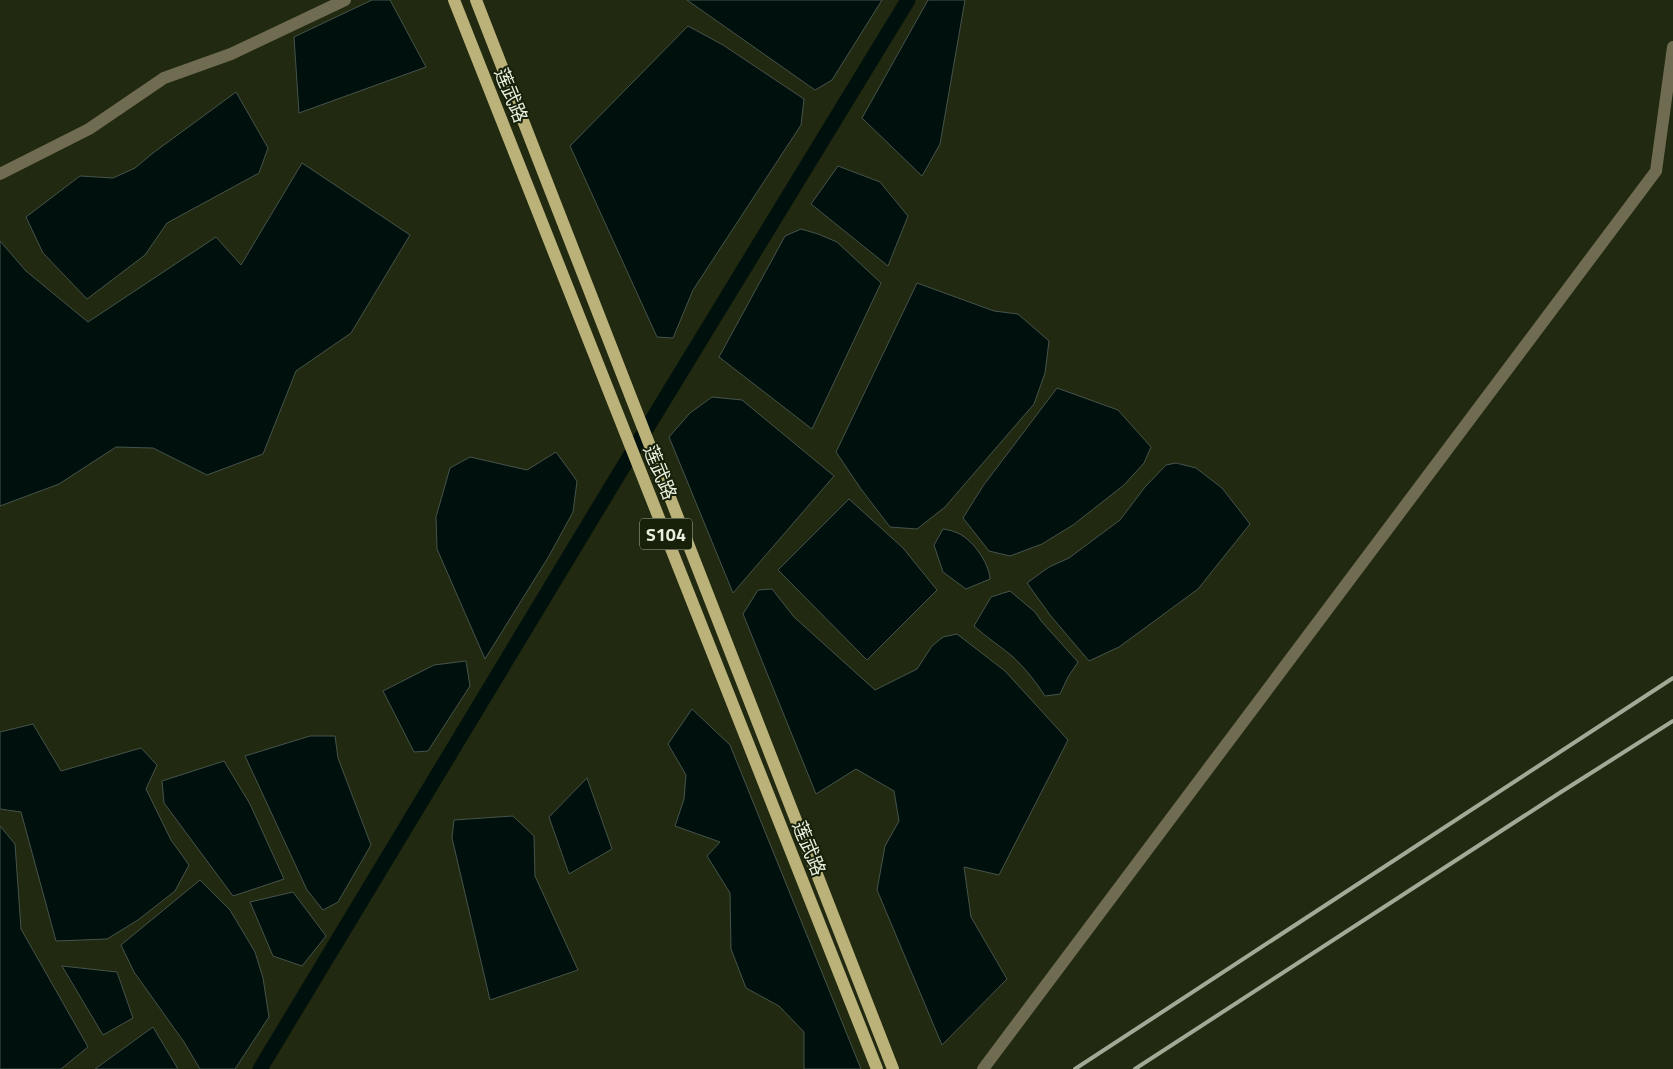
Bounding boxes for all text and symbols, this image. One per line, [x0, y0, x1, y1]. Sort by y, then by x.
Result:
street label: 莲武路 [488, 63, 536, 127]
street label: 莲武路 [637, 440, 685, 504]
road number: S104 [640, 518, 692, 550]
street label: 莲武路 [786, 816, 834, 880]

